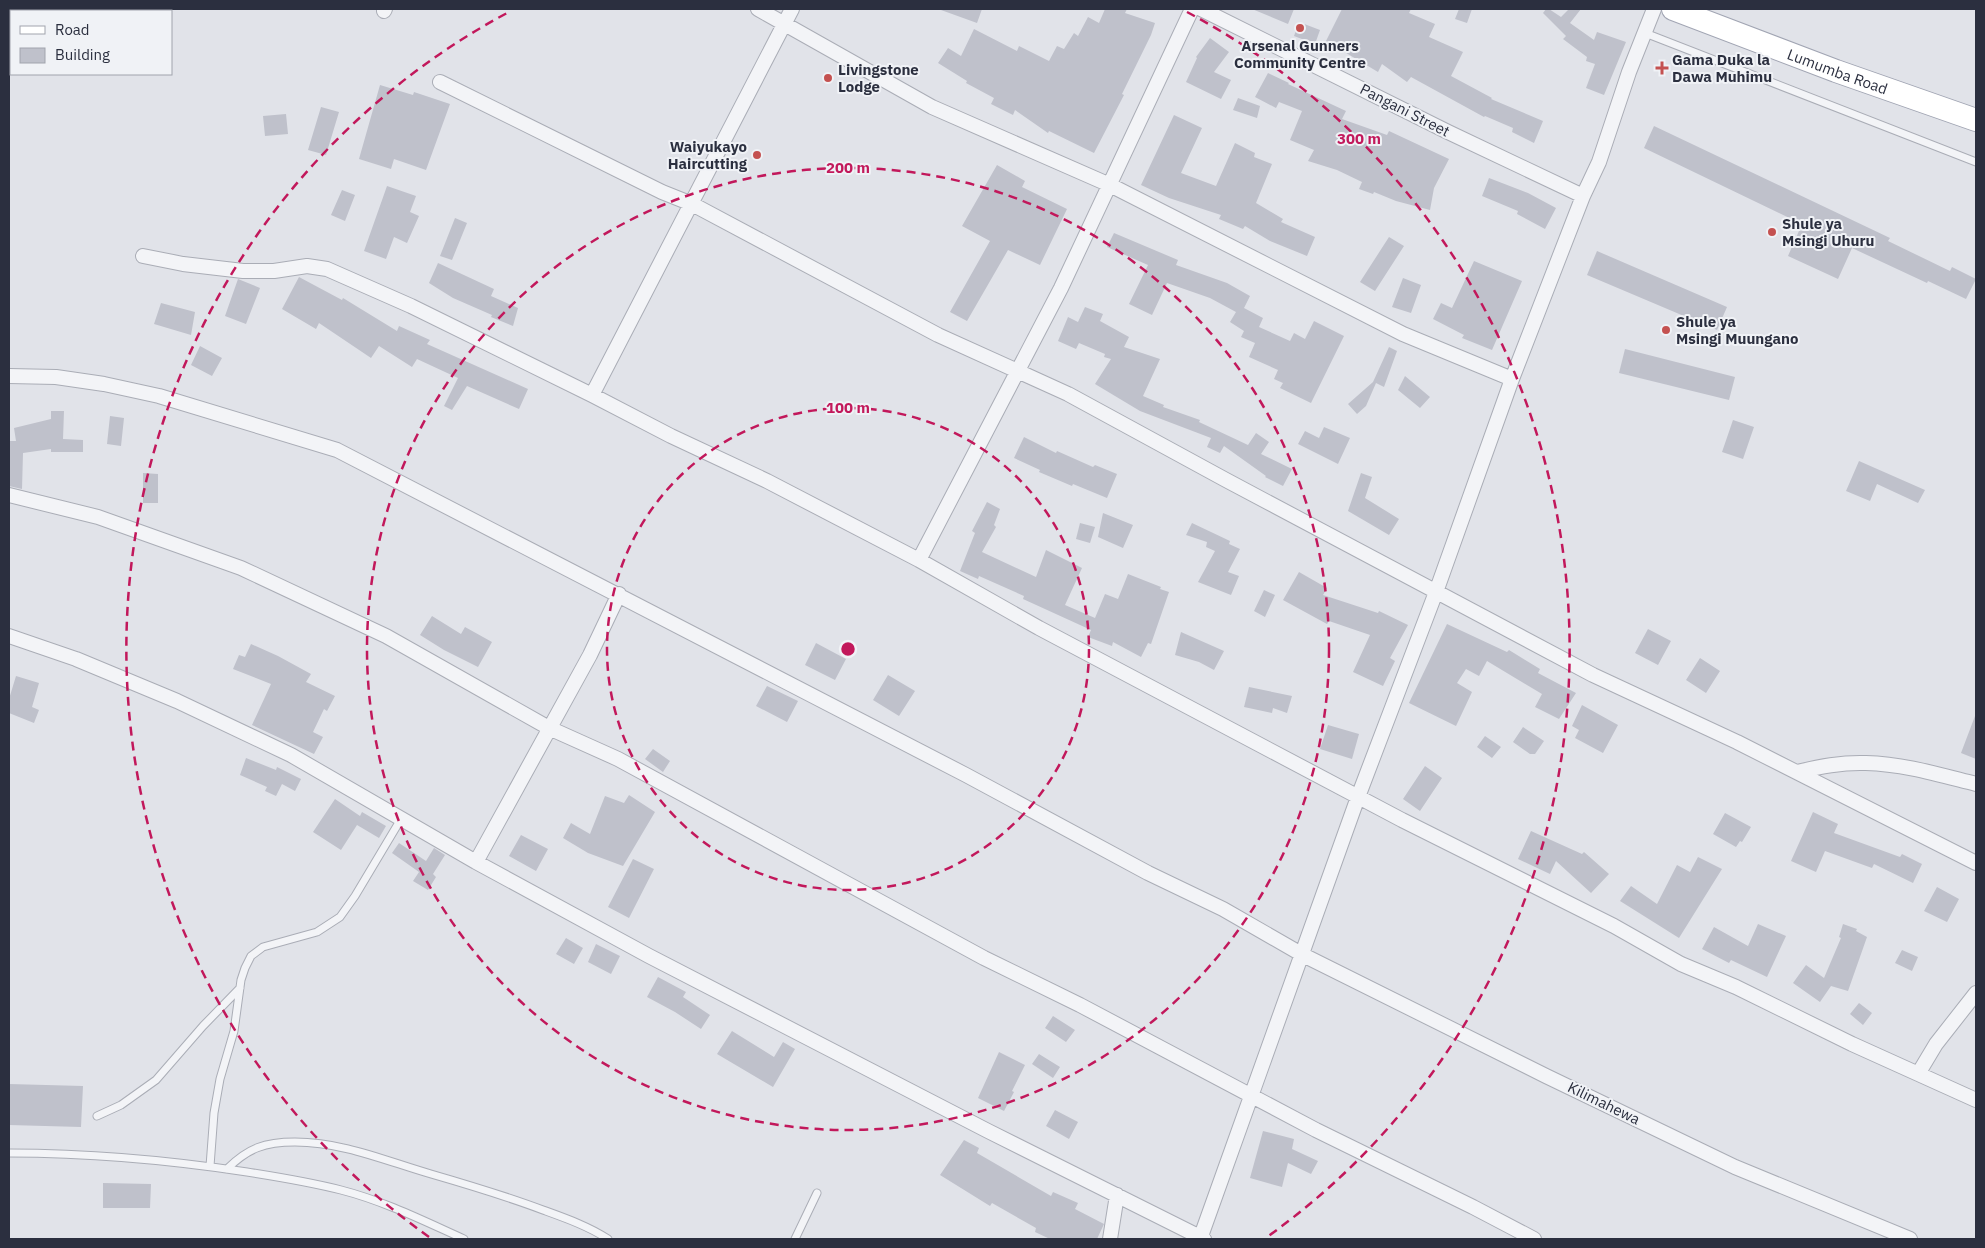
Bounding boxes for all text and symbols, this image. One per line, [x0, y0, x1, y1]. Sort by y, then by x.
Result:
legend [10, 10, 172, 75]
text: Road [55, 20, 90, 39]
marker: Arsenal Gunners Community Centre [1294, 22, 1306, 34]
place label: Arsenal Gunners Community Centre [1234, 36, 1366, 72]
street label: Lumumba Road [1785, 44, 1890, 98]
text: Building [55, 45, 110, 64]
place label: Gama Duka la Dawa Muhimu [1672, 50, 1772, 86]
place label: Livingstone Lodge [838, 60, 919, 96]
marker: Gama Duka la Dawa Muhimu [1656, 62, 1668, 74]
marker: Livingstone Lodge [822, 72, 834, 84]
street label: Pangani Street [1357, 79, 1453, 141]
text: 300 m [1337, 129, 1381, 148]
place label: Waiyukayo Haircutting [668, 137, 748, 173]
marker: Waiyukayo Haircutting [751, 149, 763, 161]
text: 200 m [826, 158, 870, 177]
place label: Shule ya Msingi Uhuru [1782, 214, 1874, 250]
marker: Shule ya Msingi Uhuru [1766, 226, 1778, 238]
place label: Shule ya Msingi Muungano [1676, 312, 1798, 348]
marker: Shule ya Msingi Muungano [1660, 324, 1672, 336]
text: 100 m [826, 398, 870, 417]
centre of rings [839, 640, 857, 658]
street label: Kilimahewa [1565, 1077, 1643, 1129]

